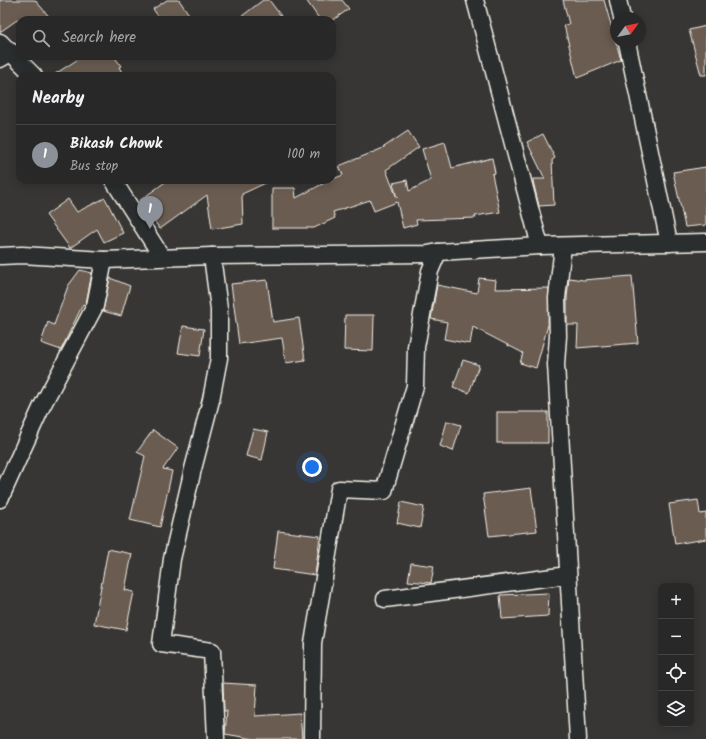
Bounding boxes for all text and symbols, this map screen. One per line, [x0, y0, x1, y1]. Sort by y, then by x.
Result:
north arrow [610, 12, 646, 48]
search box [16, 16, 336, 60]
text: Search here [62, 26, 136, 50]
icon: search [30, 27, 52, 49]
text: Nearby [32, 85, 84, 112]
text: Bikash Chowk [70, 132, 162, 156]
text: 1 [43, 144, 47, 165]
text: 100 m [287, 144, 320, 165]
text: Bus stop [70, 156, 118, 177]
pin: 1 [137, 196, 163, 229]
your location [302, 457, 322, 477]
map controls [658, 583, 694, 727]
button: + [658, 583, 694, 619]
button: − [658, 619, 694, 655]
button: locate [658, 655, 694, 691]
button: layers [658, 691, 694, 727]

